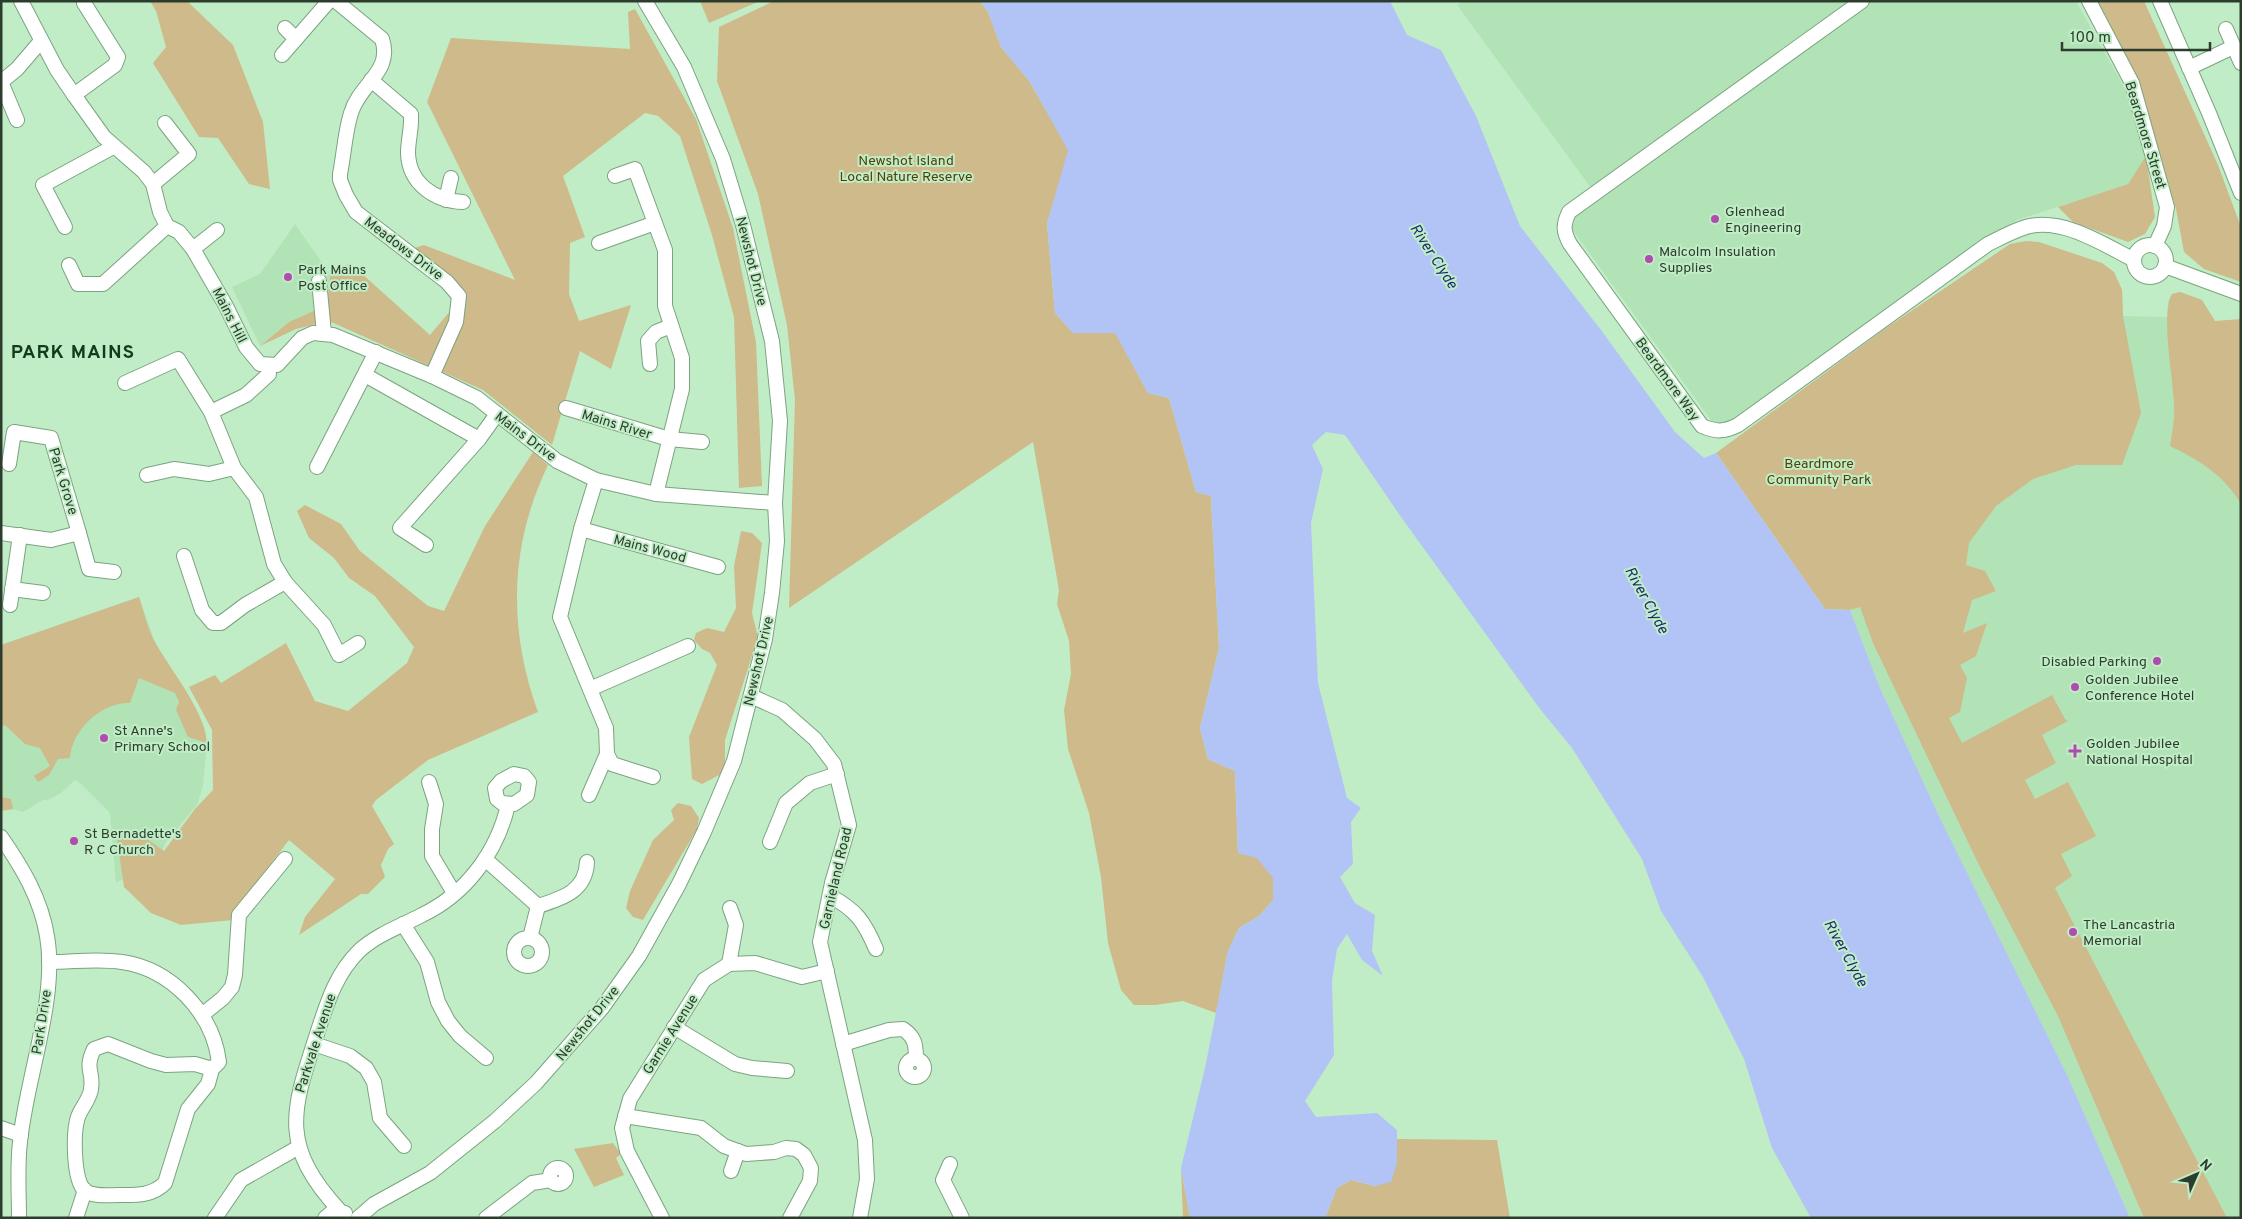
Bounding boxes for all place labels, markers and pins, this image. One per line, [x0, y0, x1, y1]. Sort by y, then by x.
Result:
place label: Glenhead Engineering [1725, 204, 1801, 237]
marker: Glenhead Engineering [1709, 213, 1721, 225]
place label: Malcolm Insulation Supplies [1659, 244, 1776, 277]
marker: Malcolm Insulation Supplies [1643, 253, 1655, 265]
place label: Park Mains Post Office [298, 262, 367, 295]
marker: Park Mains Post Office [282, 271, 294, 283]
place label: Disabled Parking [2041, 654, 2147, 671]
marker: Disabled Parking [2151, 655, 2163, 667]
place label: Golden Jubilee Conference Hotel [2085, 672, 2194, 705]
marker: Golden Jubilee Conference Hotel [2069, 681, 2081, 693]
place label: St Anne's Primary School [114, 723, 210, 756]
marker: St Anne's Primary School [98, 732, 110, 744]
place label: Golden Jubilee National Hospital [2086, 736, 2193, 769]
marker: Golden Jubilee National Hospital [2068, 744, 2082, 758]
place label: St Bernadette's R C Church [84, 826, 181, 859]
marker: St Bernadette's R C Church [68, 835, 80, 847]
place label: The Lancastria Memorial [2083, 917, 2175, 950]
marker: The Lancastria Memorial [2067, 926, 2079, 938]

